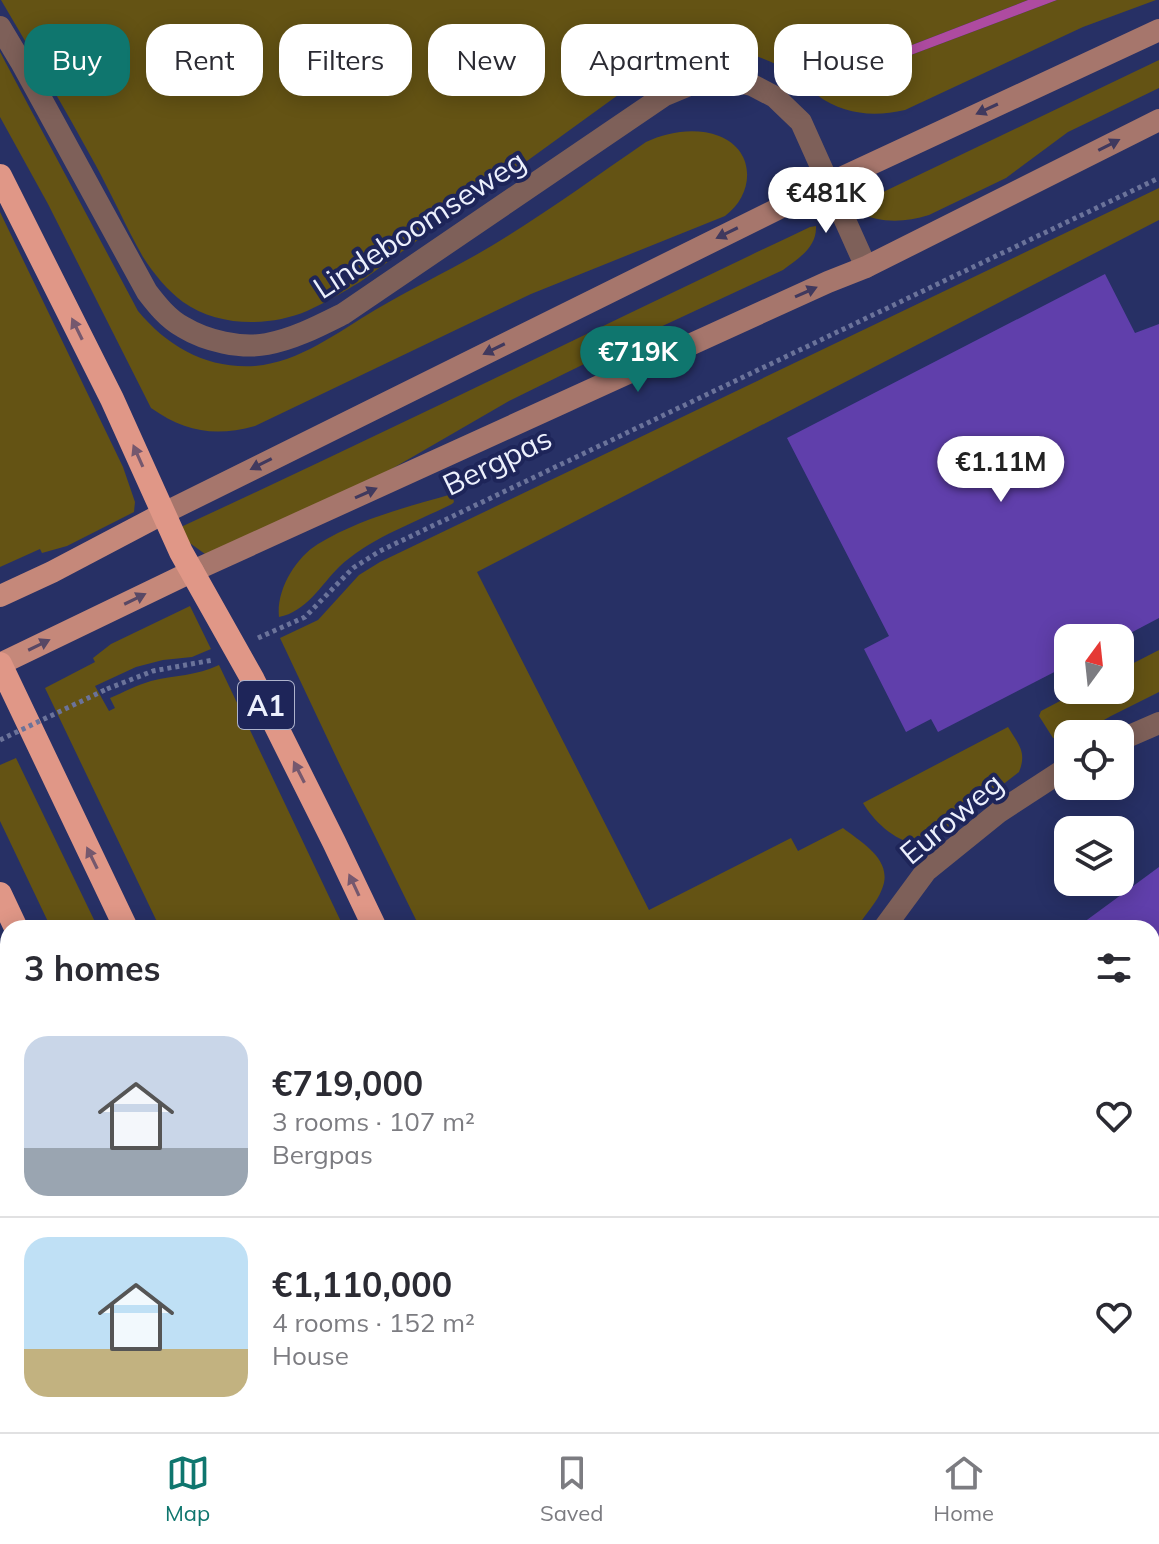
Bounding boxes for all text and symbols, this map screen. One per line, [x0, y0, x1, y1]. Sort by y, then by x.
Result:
chip: Buy [24, 24, 130, 96]
chip: Rent [146, 24, 263, 96]
chip: Filters [279, 24, 412, 96]
chip: New [428, 24, 545, 96]
chip: Apartment [561, 24, 758, 96]
chip: House [774, 24, 912, 96]
one-way arrow [975, 102, 998, 116]
one-way arrow [1098, 139, 1121, 152]
street label: Lindeboomseweg [306, 141, 532, 307]
pin: €481K [770, 167, 882, 235]
text: €481K [786, 176, 866, 209]
one-way arrow [715, 227, 738, 240]
one-way arrow [795, 286, 818, 299]
one-way arrow [70, 318, 84, 341]
pin: €719K [582, 326, 694, 394]
text: €719K [598, 335, 678, 368]
one-way arrow [482, 342, 505, 355]
street label: Bergpas [436, 418, 558, 504]
pin: €1.11M [936, 436, 1066, 504]
one-way arrow [131, 444, 145, 468]
text: €1.11M [955, 445, 1047, 478]
one-way arrow [249, 457, 272, 471]
one-way arrow [354, 486, 377, 499]
one-way arrow [124, 592, 147, 606]
north arrow [1054, 624, 1134, 704]
map controls [1054, 624, 1134, 896]
one-way arrow [27, 638, 50, 652]
road number: A1 [238, 681, 294, 729]
button: locate [1054, 720, 1134, 800]
one-way arrow [293, 761, 306, 784]
street label: Euroweg [892, 764, 1010, 872]
button: layers [1054, 816, 1134, 896]
one-way arrow [85, 846, 99, 869]
one-way arrow [347, 873, 361, 897]
icon: filters [1092, 946, 1136, 990]
text: 3 homes [24, 947, 161, 990]
text: €719,000 [272, 1062, 423, 1105]
icon: home [88, 1068, 184, 1164]
icon: heart [1092, 1094, 1136, 1138]
text: 3 rooms · 107 m² [272, 1105, 475, 1138]
text: Bergpas [272, 1138, 373, 1171]
text: €1,110,000 [272, 1263, 452, 1306]
icon: home [88, 1269, 184, 1365]
icon: heart [1092, 1295, 1136, 1339]
text: 4 rooms · 152 m² [272, 1306, 475, 1339]
text: House [272, 1339, 349, 1372]
tab: Map [165, 1451, 210, 1527]
tab: Saved [540, 1451, 604, 1527]
tab: Home [933, 1451, 994, 1527]

